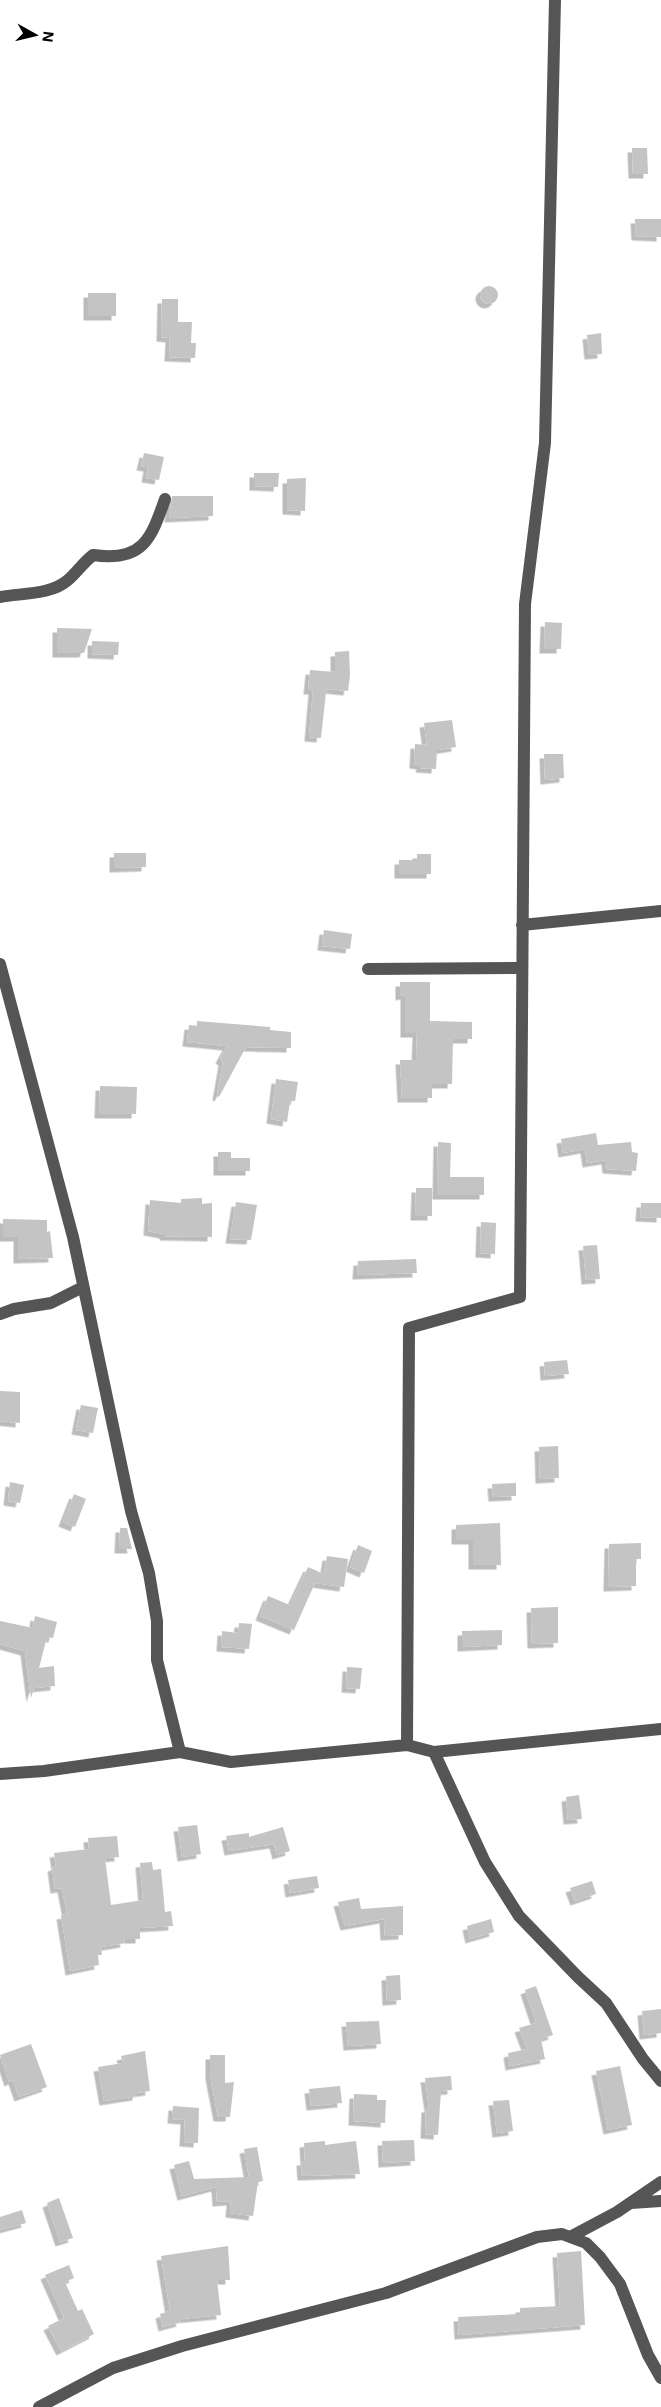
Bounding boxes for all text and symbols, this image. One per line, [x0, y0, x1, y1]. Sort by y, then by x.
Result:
north arrow [10, 10, 60, 60]
text: N [39, 30, 58, 43]

